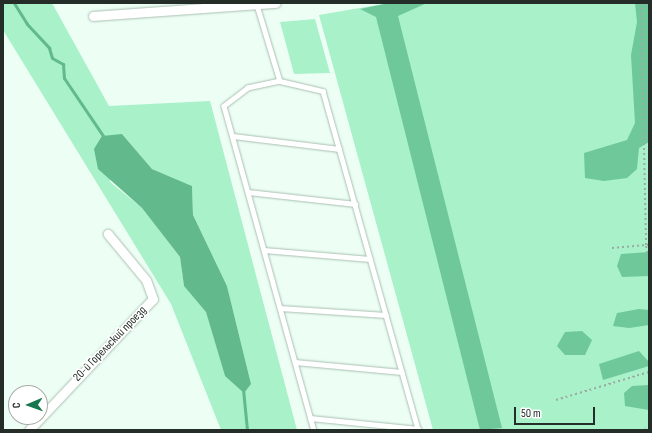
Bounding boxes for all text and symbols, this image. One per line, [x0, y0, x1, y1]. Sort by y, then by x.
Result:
street label: 20-й Горельский проезд [70, 303, 150, 385]
north arrow [8, 385, 48, 425]
scale bar [516, 399, 597, 425]
text: С [10, 402, 23, 408]
text: 50 m [521, 406, 541, 421]

